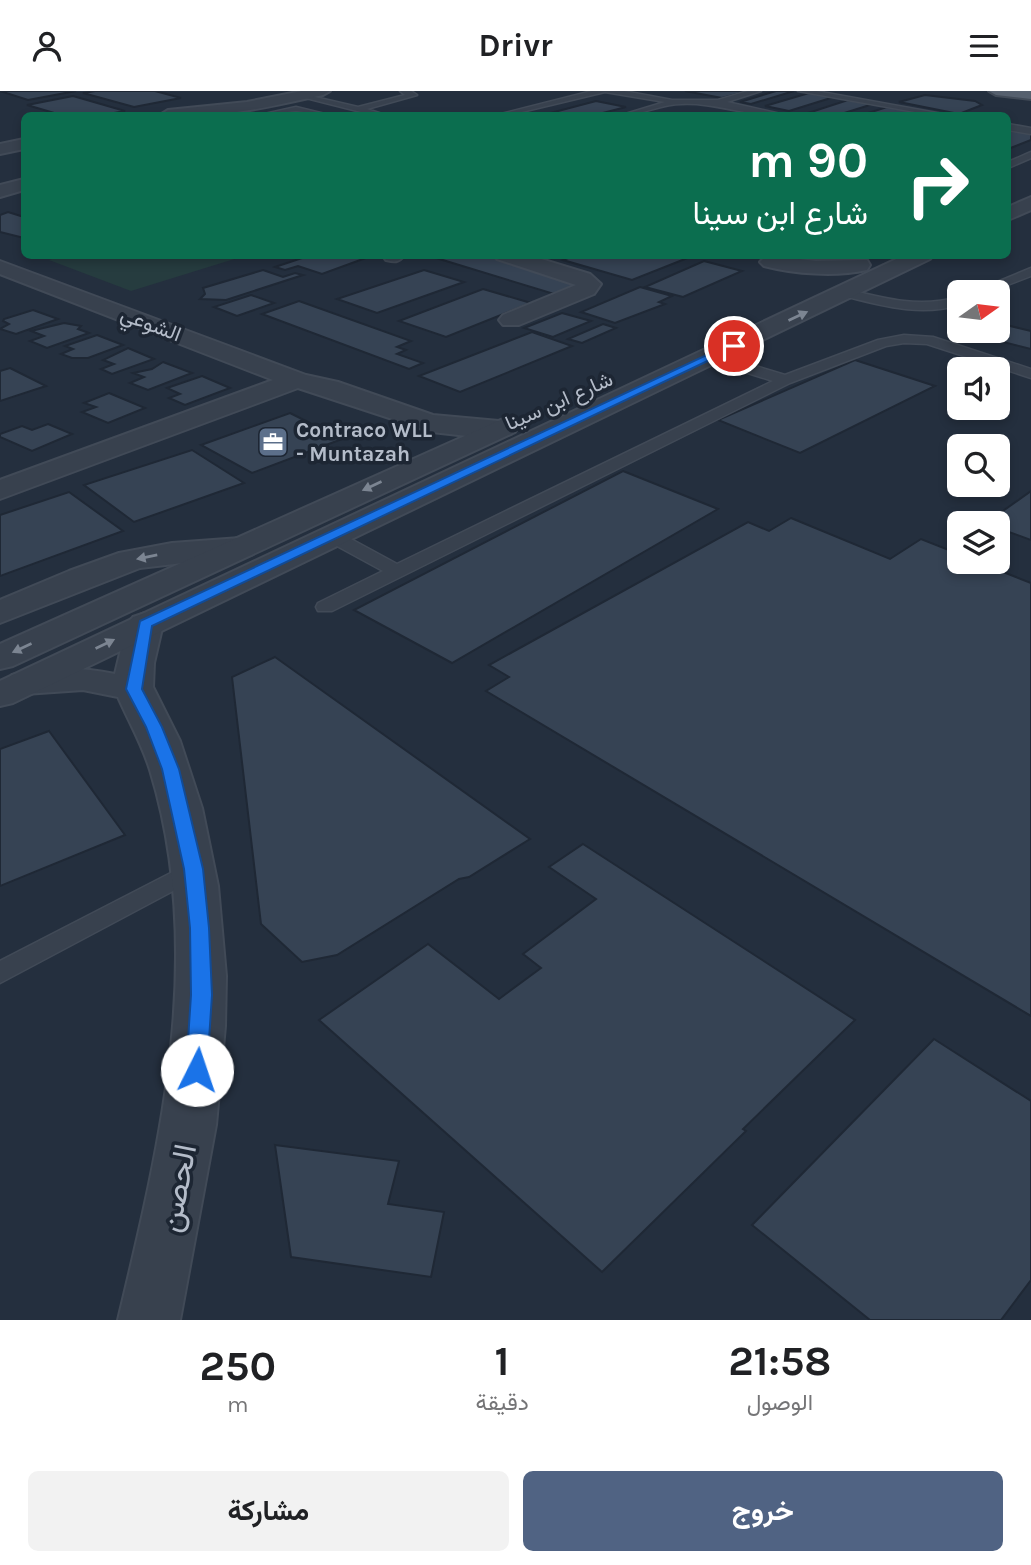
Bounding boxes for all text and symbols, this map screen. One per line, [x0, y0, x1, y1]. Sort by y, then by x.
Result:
icon: person [28, 27, 66, 65]
text: Drivr [478, 27, 553, 64]
icon: menu [965, 27, 1003, 65]
text: 90 m [748, 132, 868, 189]
icon: right [892, 140, 983, 231]
text: شارع ابن سينا [693, 195, 868, 232]
north arrow [947, 280, 1010, 343]
map controls [947, 280, 1010, 574]
street label: الشوعي [116, 302, 185, 351]
one-way arrow [788, 310, 808, 322]
pin [704, 316, 764, 376]
icon: arrive [715, 327, 753, 365]
button: sound [947, 357, 1010, 420]
street label: شارع ابن سينا [502, 367, 617, 437]
place label: Contraco WLL - Muntazah [296, 418, 433, 466]
office icon: Contraco WLL - Muntazah [256, 425, 290, 459]
button: search [947, 434, 1010, 497]
one-way arrow [361, 481, 382, 492]
button: layers [947, 511, 1010, 574]
one-way arrow [136, 552, 158, 563]
one-way arrow [95, 638, 115, 649]
one-way arrow [11, 643, 32, 654]
position arrow [160, 1033, 234, 1107]
street label: الحصن [151, 1141, 204, 1235]
text: 1 [495, 1336, 510, 1386]
text: 21:58 [728, 1336, 832, 1386]
text: 250 [200, 1341, 276, 1391]
text: دقيقة [475, 1389, 529, 1416]
text: الوصول [747, 1389, 813, 1416]
text: m [227, 1391, 249, 1418]
button: مشاركة [28, 1471, 509, 1551]
button: خروج [523, 1471, 1003, 1551]

